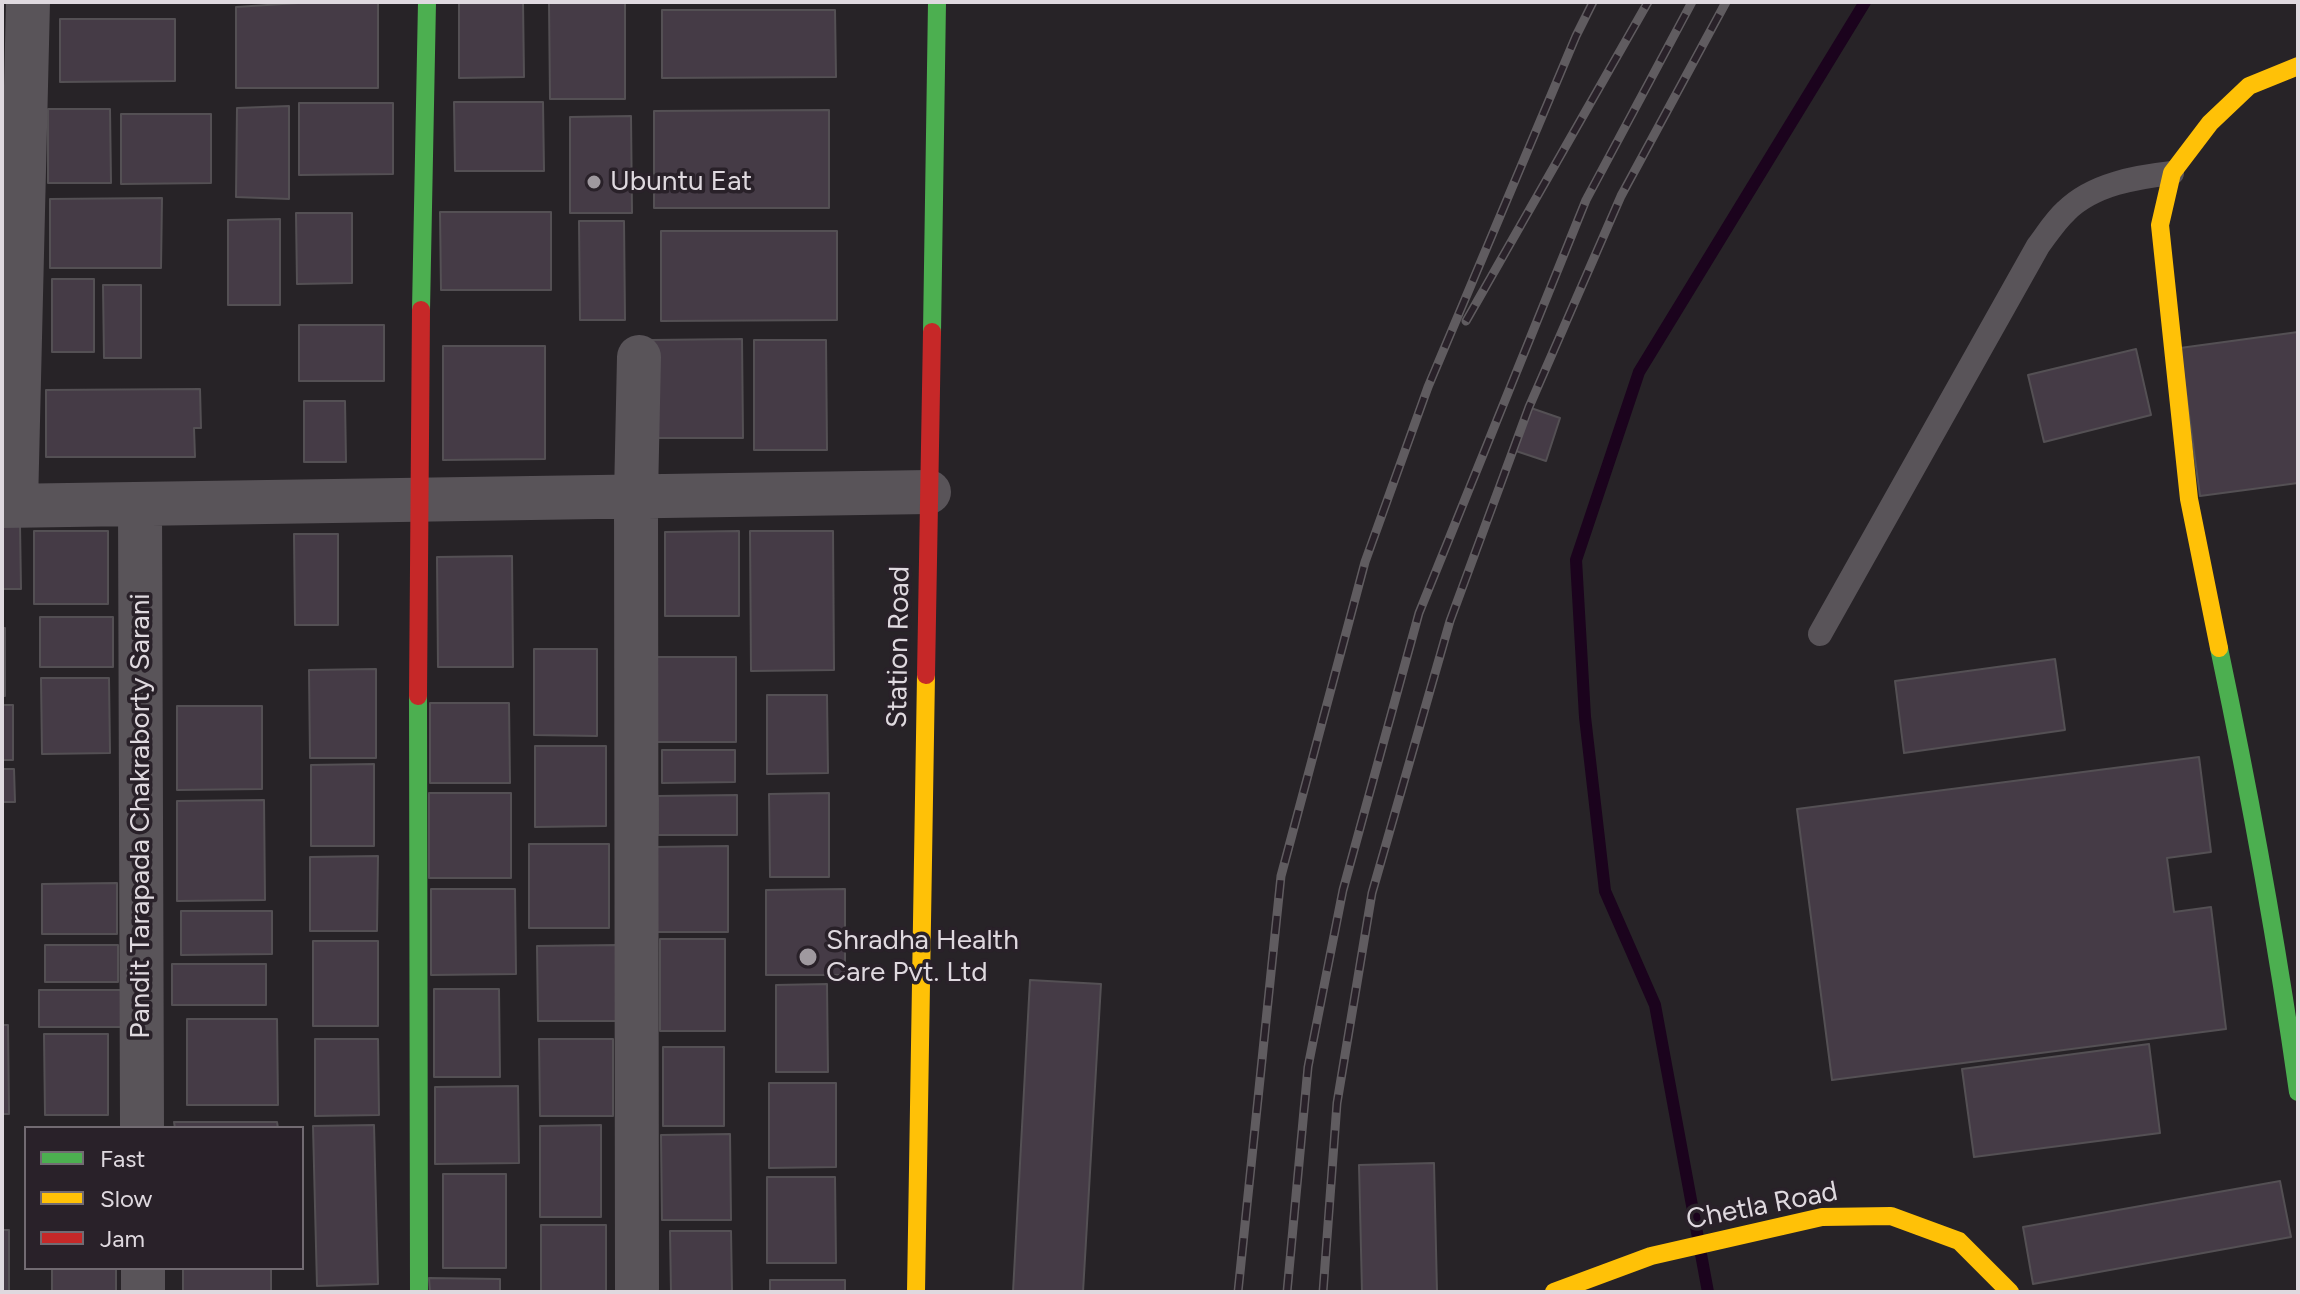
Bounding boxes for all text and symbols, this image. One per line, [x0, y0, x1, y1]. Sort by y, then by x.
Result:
place label: Ubuntu Eat [610, 165, 752, 199]
marker: Ubuntu Eat [585, 173, 603, 191]
street label: Station Road [881, 566, 917, 728]
street label: Pandit Tarapada Chakraborty Sarani [124, 593, 158, 1039]
place label: Shradha Health Care Pvt. Ltd [826, 924, 1019, 990]
marker: Shradha Health Care Pvt. Ltd [797, 946, 819, 968]
legend [24, 1126, 304, 1270]
text: Fast [100, 1144, 145, 1173]
street label: Chetla Road [1683, 1175, 1841, 1237]
text: Slow [100, 1184, 152, 1213]
text: Jam [100, 1224, 145, 1253]

